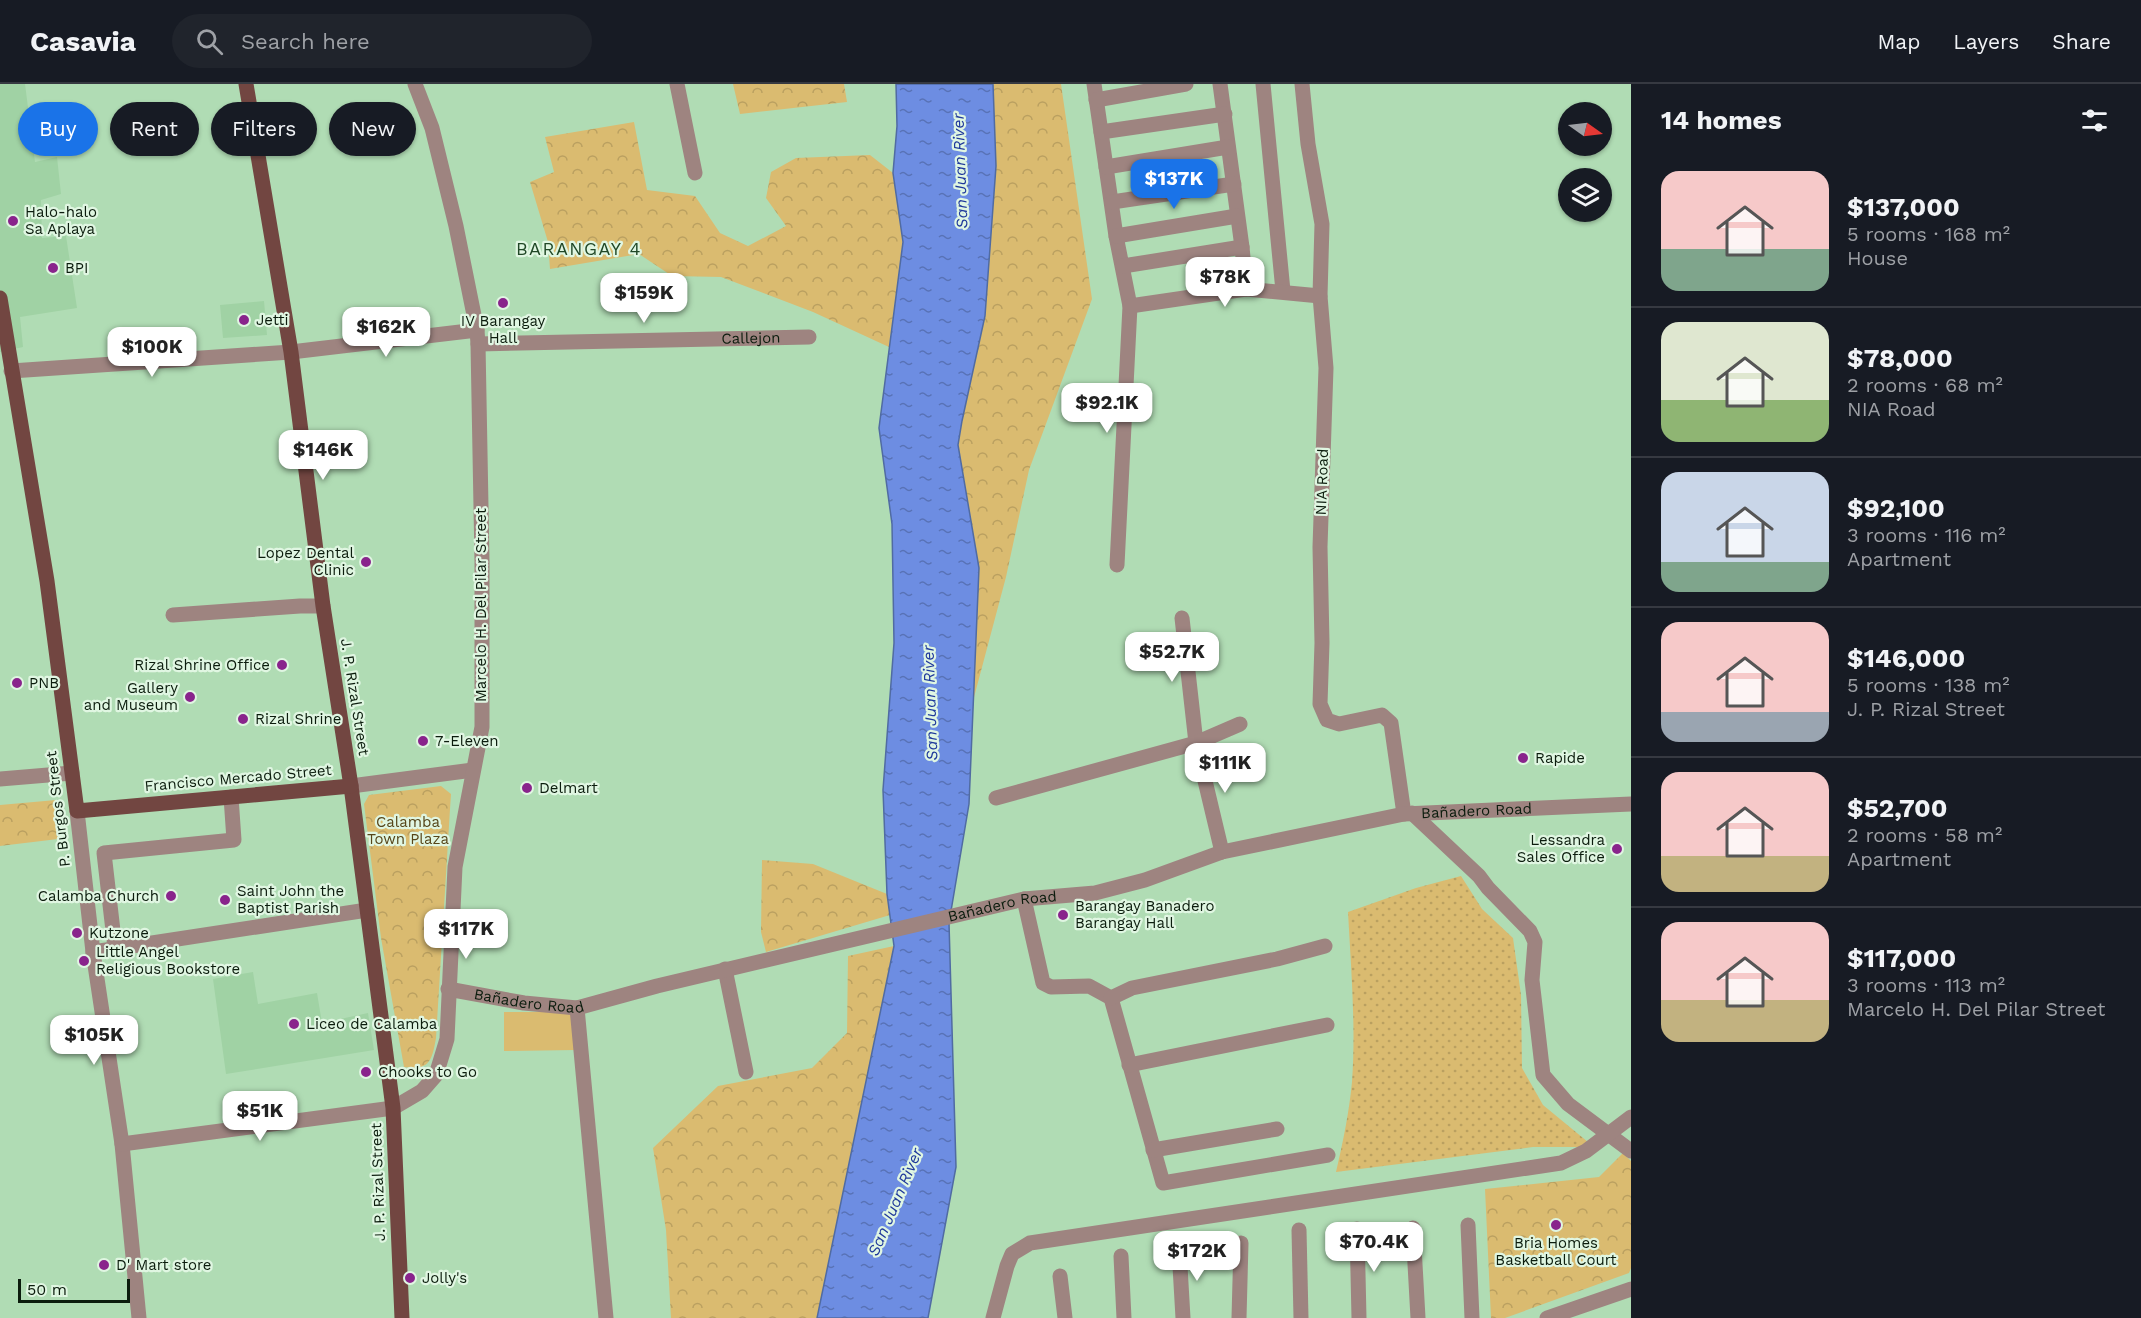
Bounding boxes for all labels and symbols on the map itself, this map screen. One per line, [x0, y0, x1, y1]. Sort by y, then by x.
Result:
north arrow [1558, 102, 1612, 156]
water label: San Juan River [948, 112, 972, 229]
pin: $137K [1132, 159, 1216, 210]
place label: Halo-halo Sa Aplaya [25, 203, 97, 238]
marker: Halo-halo Sa Aplaya [6, 214, 20, 228]
district label: BARANGAY 4 [516, 238, 642, 259]
pin: $78K [1189, 257, 1261, 308]
place label: BPI [65, 259, 88, 277]
marker: BPI [46, 261, 60, 275]
pin: $159K [602, 273, 686, 324]
marker: IV Barangay Hall [496, 296, 510, 310]
pin: $162K [344, 307, 428, 358]
place label: Jetti [256, 311, 288, 329]
place label: IV Barangay Hall [461, 312, 546, 347]
marker: Jetti [237, 313, 251, 327]
pin: $100K [110, 327, 194, 378]
street label: Callejon [721, 329, 781, 348]
pin: $92.1K [1058, 383, 1156, 434]
pin: $146K [281, 430, 365, 481]
street label: NIA Road [1312, 448, 1332, 516]
street label: Marcelo H. Del Pilar Street [472, 507, 490, 702]
place label: Lopez Dental Clinic [257, 544, 354, 579]
marker: Lopez Dental Clinic [359, 555, 373, 569]
pin: $52.7K [1123, 632, 1221, 683]
street label: J. P. Rizal Street [337, 637, 373, 758]
water label: San Juan River [918, 644, 942, 761]
place label: Rizal Shrine Office [134, 656, 270, 674]
marker: Rizal Shrine Office [275, 658, 289, 672]
place label: PNB [29, 674, 59, 692]
marker: PNB [10, 676, 24, 690]
place label: Gallery and Museum [84, 679, 178, 714]
marker: Gallery and Museum [183, 690, 197, 704]
place label: Rizal Shrine [255, 710, 342, 728]
marker: Rizal Shrine [236, 712, 250, 726]
place label: 7-Eleven [435, 732, 499, 750]
marker: 7-Eleven [416, 734, 430, 748]
pin: $111K [1183, 743, 1267, 794]
street label: P. Burgos Street [42, 749, 74, 868]
place label: Rapide [1535, 749, 1585, 767]
marker: Rapide [1516, 751, 1530, 765]
street label: Francisco Mercado Street [144, 761, 333, 795]
place label: Delmart [539, 779, 599, 797]
marker: Delmart [520, 781, 534, 795]
street label: Bañadero Road [1421, 799, 1532, 822]
park label: Calamba Town Plaza [367, 813, 449, 848]
place label: Lessandra Sales Office [1517, 831, 1606, 866]
marker: Lessandra Sales Office [1610, 842, 1624, 856]
place label: Saint John the Baptist Parish [237, 882, 344, 917]
place label: Calamba Church [38, 887, 159, 905]
street label: Bañadero Road [946, 887, 1057, 926]
marker: Calamba Church [164, 889, 178, 903]
marker: Saint John the Baptist Parish [218, 893, 232, 907]
place label: Barangay Banadero Barangay Hall [1075, 897, 1215, 932]
marker: Barangay Banadero Barangay Hall [1056, 908, 1070, 922]
pin: $117K [424, 909, 508, 960]
place label: Kutzone [89, 924, 149, 942]
marker: Kutzone [70, 926, 84, 940]
place label: Little Angel Religious Bookstore [96, 943, 240, 978]
marker: Little Angel Religious Bookstore [77, 954, 91, 968]
street label: Bañadero Road [473, 985, 586, 1017]
pin: $105K [52, 1015, 136, 1066]
place label: Liceo de Calamba [306, 1015, 438, 1033]
marker: Liceo de Calamba [287, 1017, 301, 1031]
place label: Chooks to Go [378, 1063, 477, 1081]
marker: Chooks to Go [359, 1065, 373, 1079]
pin: $51K [224, 1091, 296, 1142]
street label: J. P. Rizal Street [367, 1122, 389, 1242]
water label: San Juan River [864, 1144, 927, 1259]
marker: Bria Homes Basketball Court [1549, 1218, 1563, 1232]
pin: $70.4K [1325, 1222, 1423, 1273]
pin: $172K [1155, 1231, 1239, 1282]
place label: Bria Homes Basketball Court [1495, 1234, 1617, 1269]
place label: D' Mart store [116, 1256, 211, 1274]
marker: D' Mart store [97, 1258, 111, 1272]
place label: Jolly's [422, 1269, 467, 1287]
marker: Jolly's [403, 1271, 417, 1285]
scale bar [18, 1276, 130, 1304]

